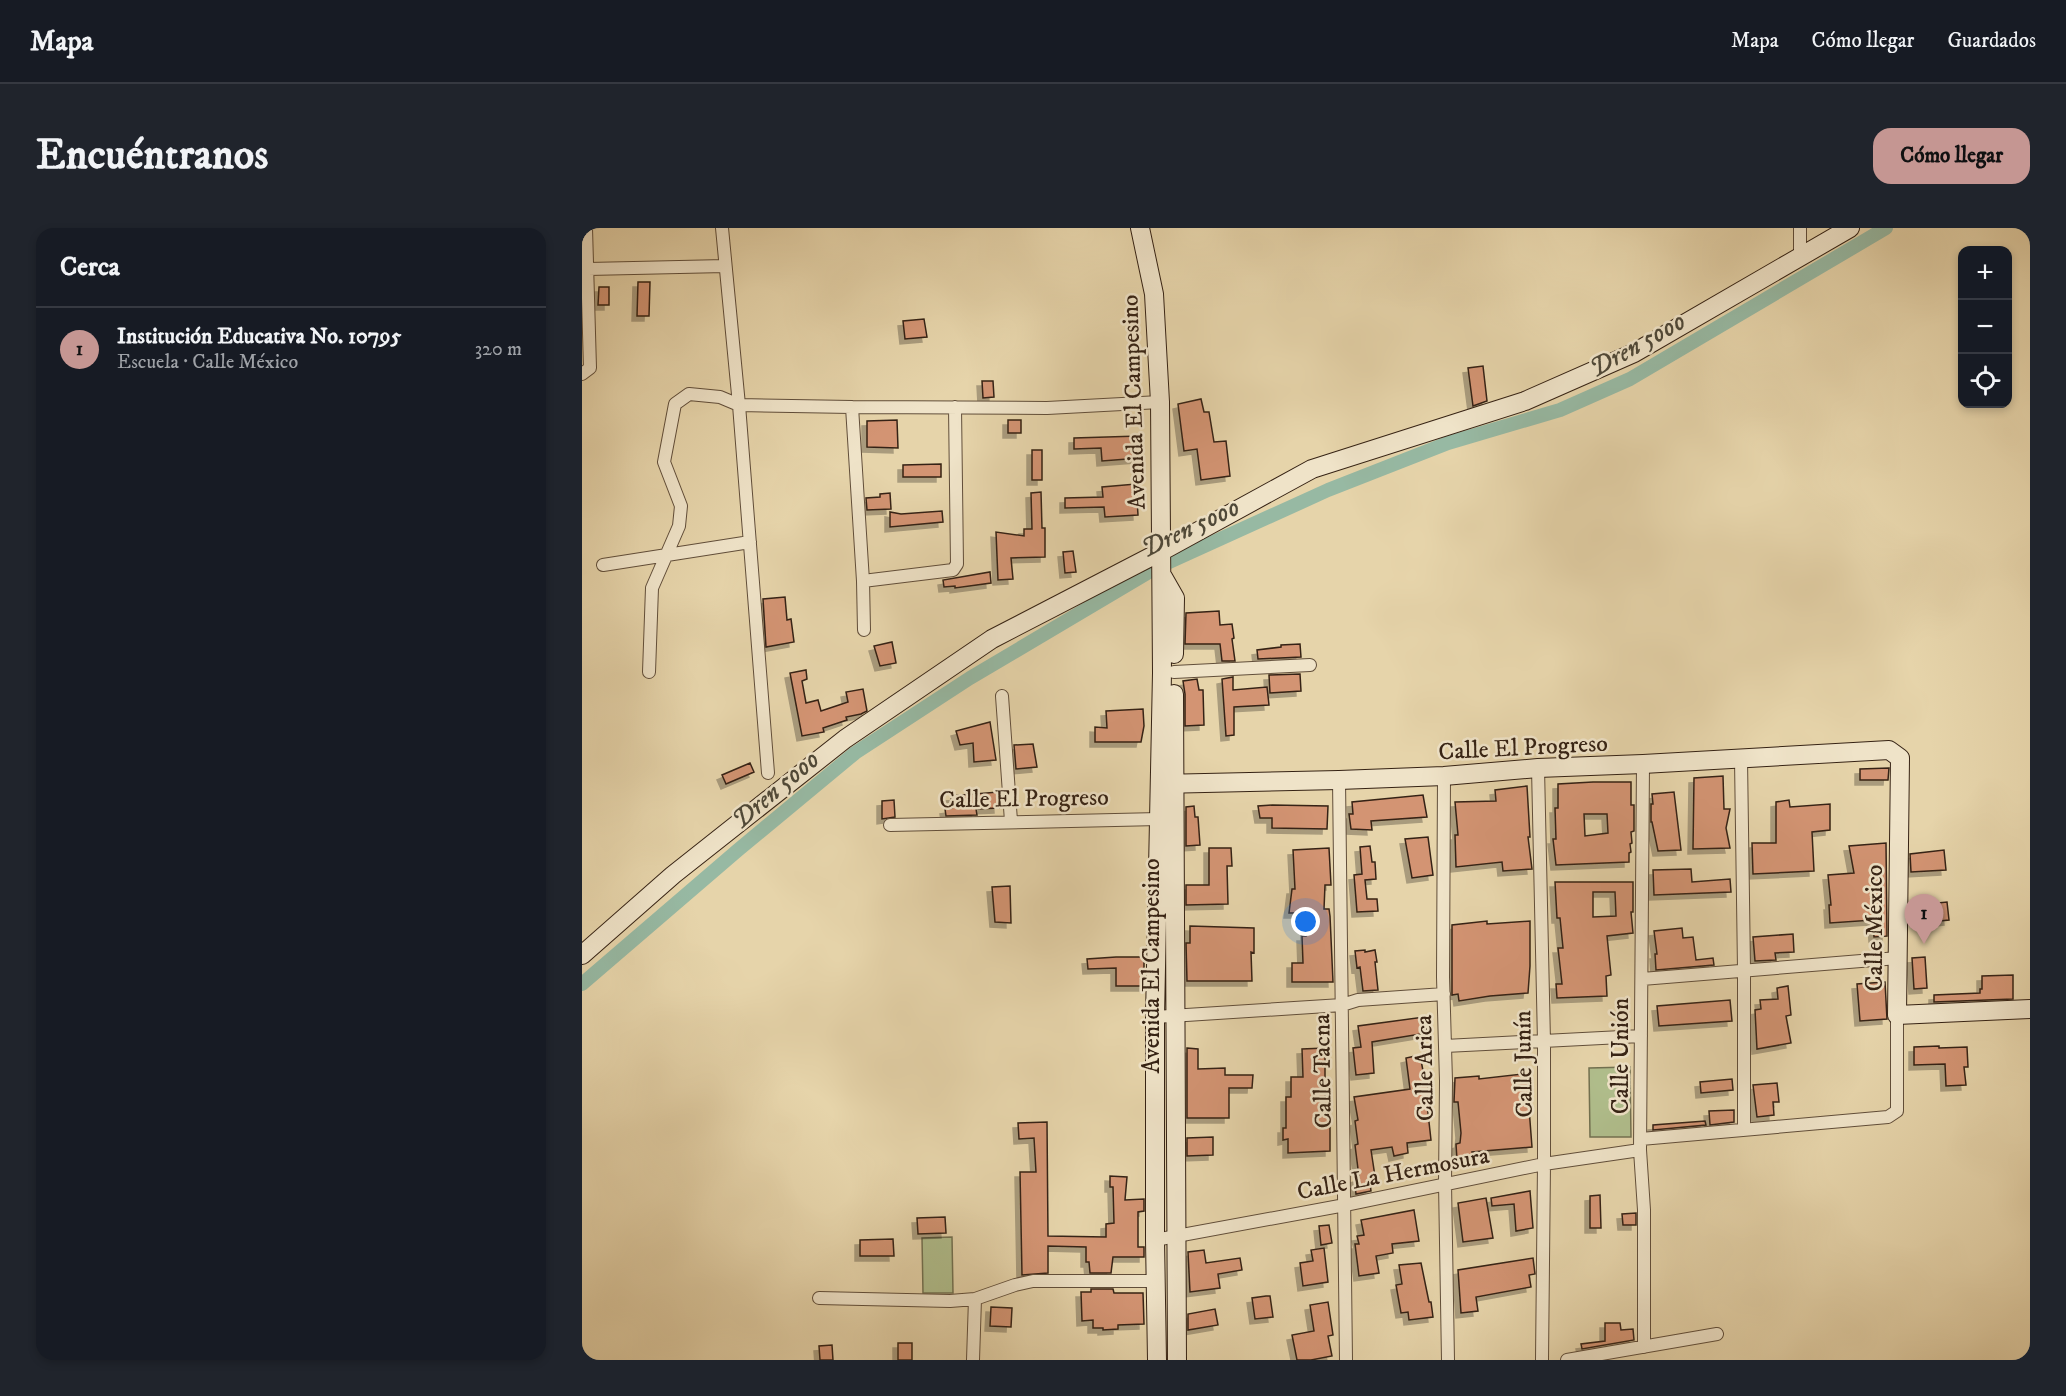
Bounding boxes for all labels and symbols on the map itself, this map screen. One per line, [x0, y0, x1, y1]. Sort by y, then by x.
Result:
street label: Avenida El Campesino [1115, 294, 1153, 510]
water label: Dren 5000 [1584, 305, 1692, 385]
water label: Dren 5000 [1136, 491, 1245, 566]
street label: Calle El Progreso [1438, 729, 1609, 767]
water label: Dren 5000 [725, 744, 827, 837]
street label: Calle El Progreso [939, 783, 1109, 815]
street label: Avenida El Campesino [1137, 858, 1167, 1074]
street label: Calle México [1860, 864, 1890, 992]
pin: 1 [1904, 894, 1944, 944]
your location [1291, 907, 1320, 936]
street label: Calle Unión [1606, 997, 1636, 1114]
street label: Calle Junín [1508, 1010, 1540, 1118]
street label: Calle Tacna [1307, 1012, 1339, 1129]
street label: Calle Arica [1409, 1014, 1441, 1121]
street label: Calle La Hermosura [1295, 1140, 1493, 1207]

